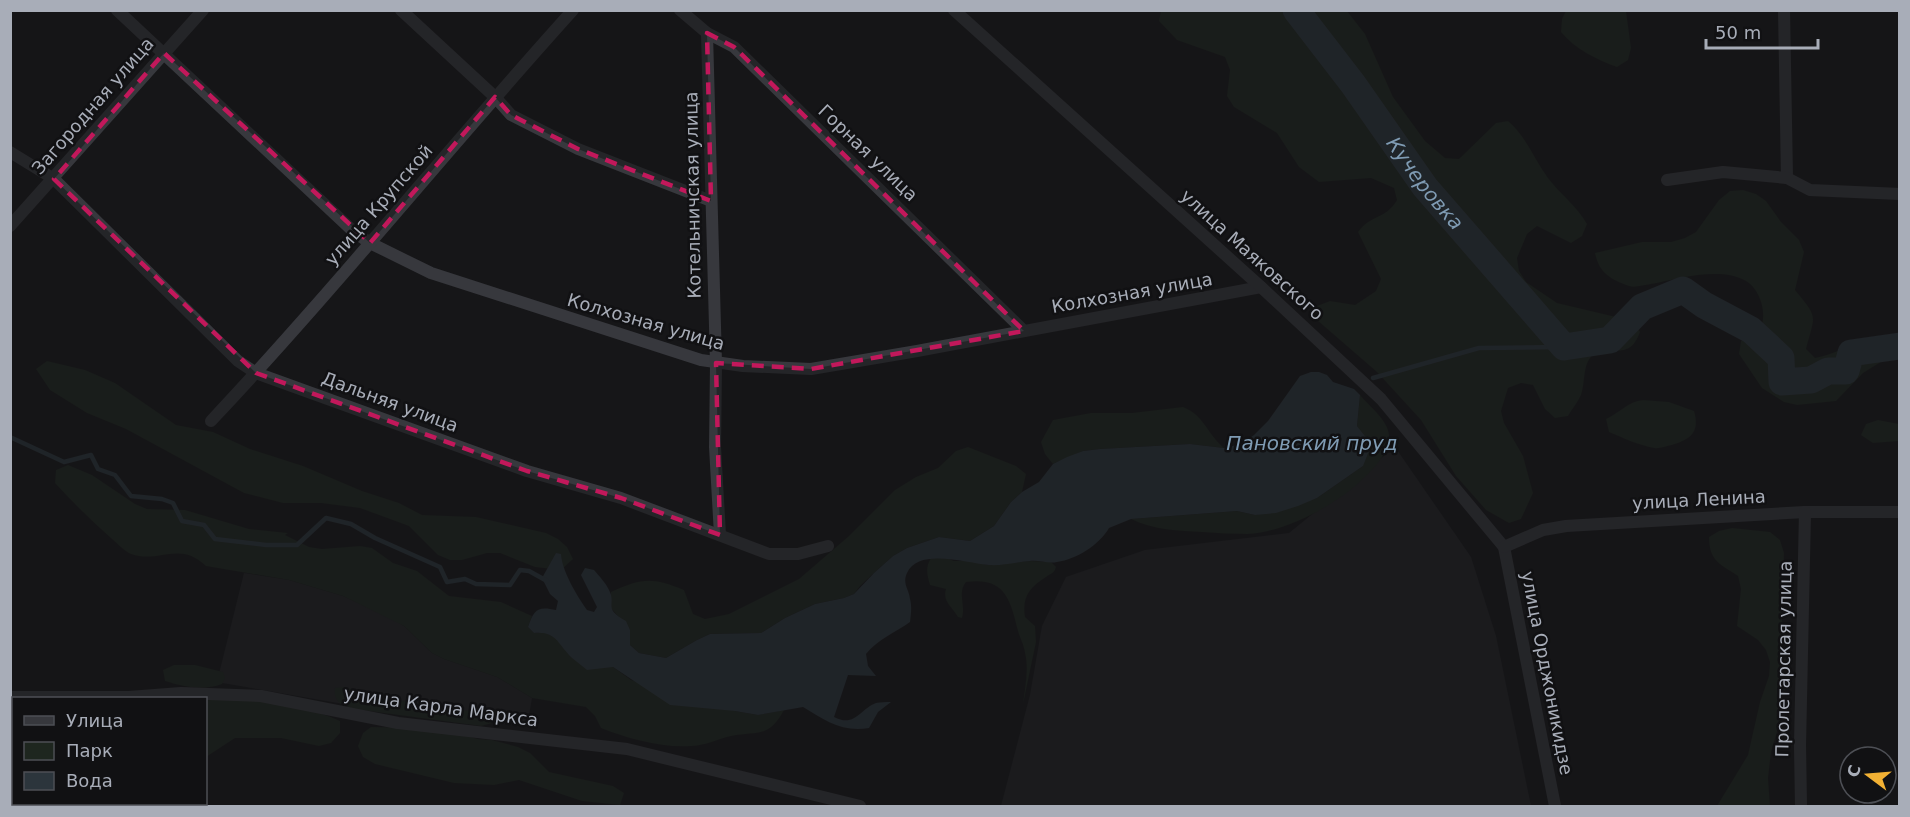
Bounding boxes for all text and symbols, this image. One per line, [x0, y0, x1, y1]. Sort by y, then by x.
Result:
scale bar [1706, 12, 1818, 50]
text: 50 m [1715, 22, 1761, 43]
street label: Загородная улица [27, 33, 158, 178]
street label: Котельничская улица [680, 91, 705, 299]
street label: Горная улица [814, 100, 922, 205]
water label: Кучеровка [1382, 132, 1469, 235]
street label: улица Крупской [321, 140, 437, 269]
street label: улица Маяковского [1177, 185, 1328, 324]
street label: Колхозная улица [1050, 268, 1214, 317]
street label: Колхозная улица [565, 289, 727, 354]
street label: Дальняя улица [319, 367, 461, 436]
water label: Пановский пруд [1226, 431, 1398, 455]
street label: улица Ленина [1632, 486, 1766, 513]
street label: Пролетарская улица [1771, 560, 1796, 758]
street label: улица Орджоникидзе [1517, 569, 1578, 777]
street label: улица Карла Маркса [342, 682, 540, 731]
legend [12, 697, 207, 805]
text: Улица [66, 710, 123, 731]
text: Парк [66, 740, 113, 761]
north arrow [1838, 745, 1898, 805]
text: С [1843, 763, 1865, 779]
text: Вода [66, 770, 113, 791]

